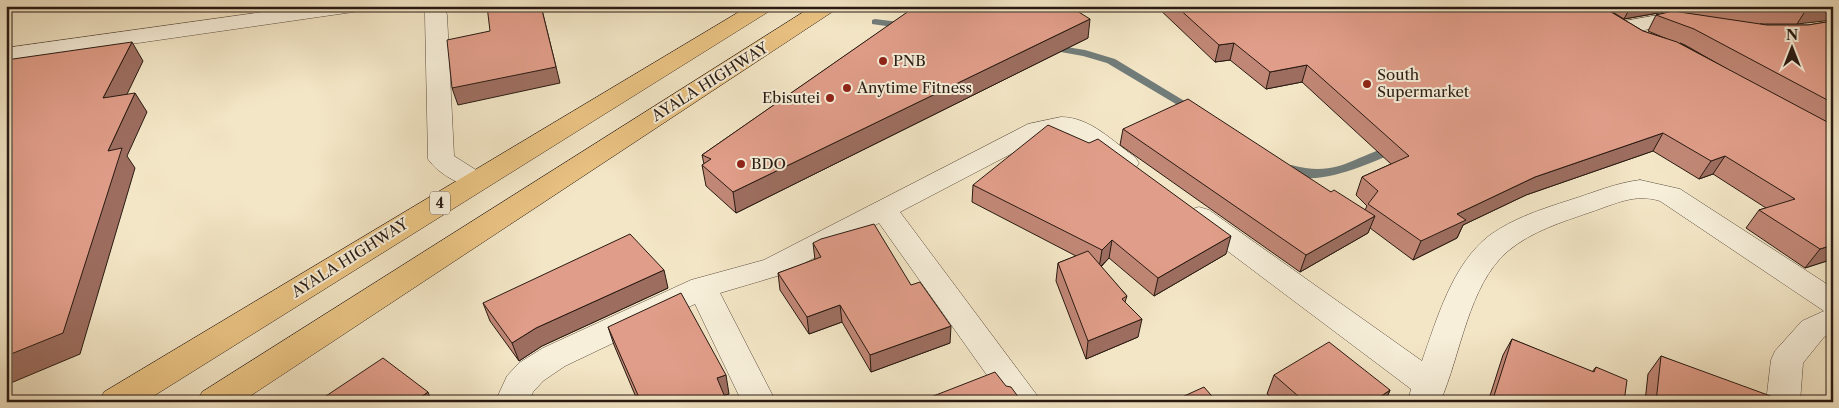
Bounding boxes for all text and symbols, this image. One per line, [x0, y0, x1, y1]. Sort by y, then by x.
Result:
north arrow [1766, 22, 1816, 72]
text: N [1786, 26, 1798, 44]
street label: AYALA HIGHWAY [647, 38, 772, 126]
place label: PNB [893, 51, 926, 70]
marker: PNB [877, 55, 889, 67]
place label: South Supermarket [1377, 65, 1470, 101]
place label: Anytime Fitness [856, 78, 972, 97]
marker: South Supermarket [1361, 78, 1373, 90]
marker: Anytime Fitness [841, 82, 853, 94]
place label: Ebisutei [762, 88, 820, 107]
marker: Ebisutei [824, 92, 836, 104]
place label: BDO [751, 154, 786, 173]
marker: BDO [735, 158, 747, 170]
road number: 4 [430, 192, 450, 214]
street label: AYALA HIGHWAY [287, 214, 412, 302]

